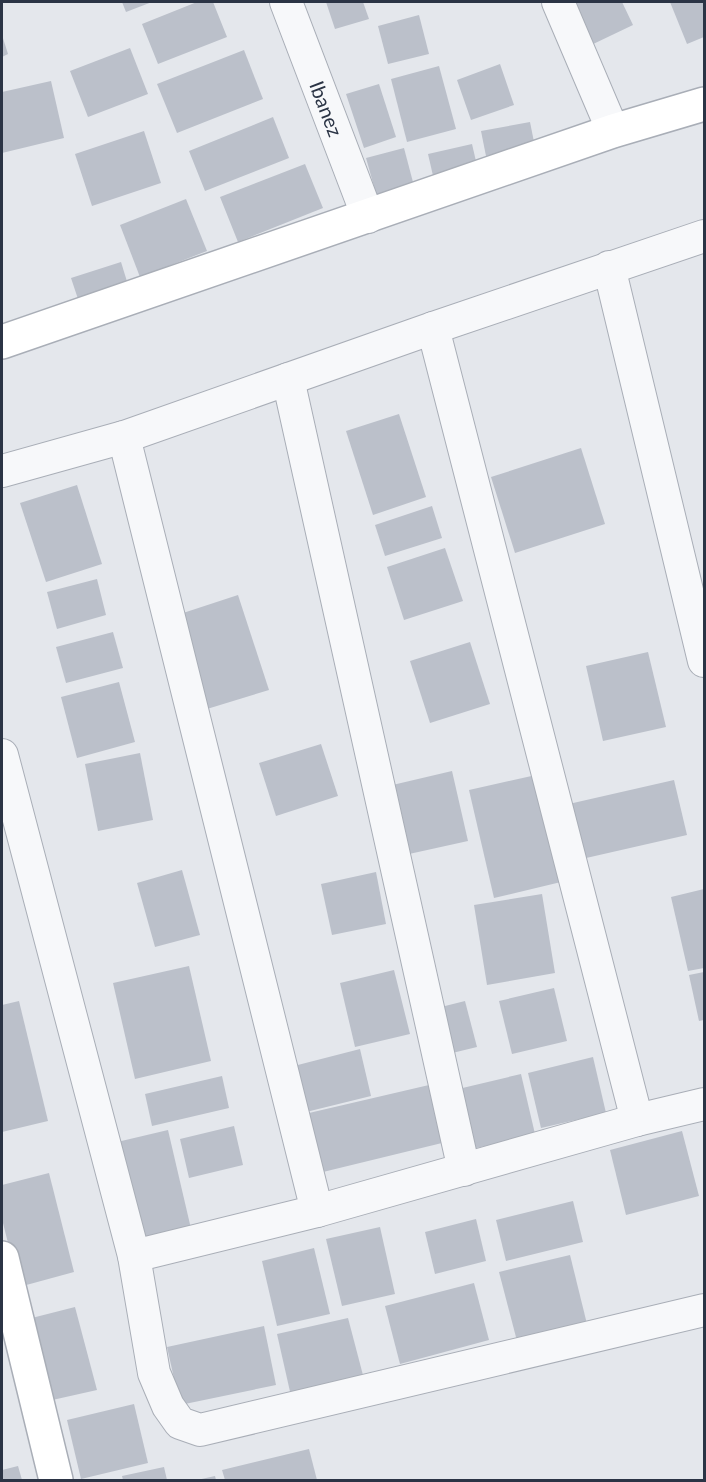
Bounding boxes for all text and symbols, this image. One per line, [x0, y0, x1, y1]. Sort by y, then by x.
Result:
street label: Ibanez [305, 77, 348, 140]

